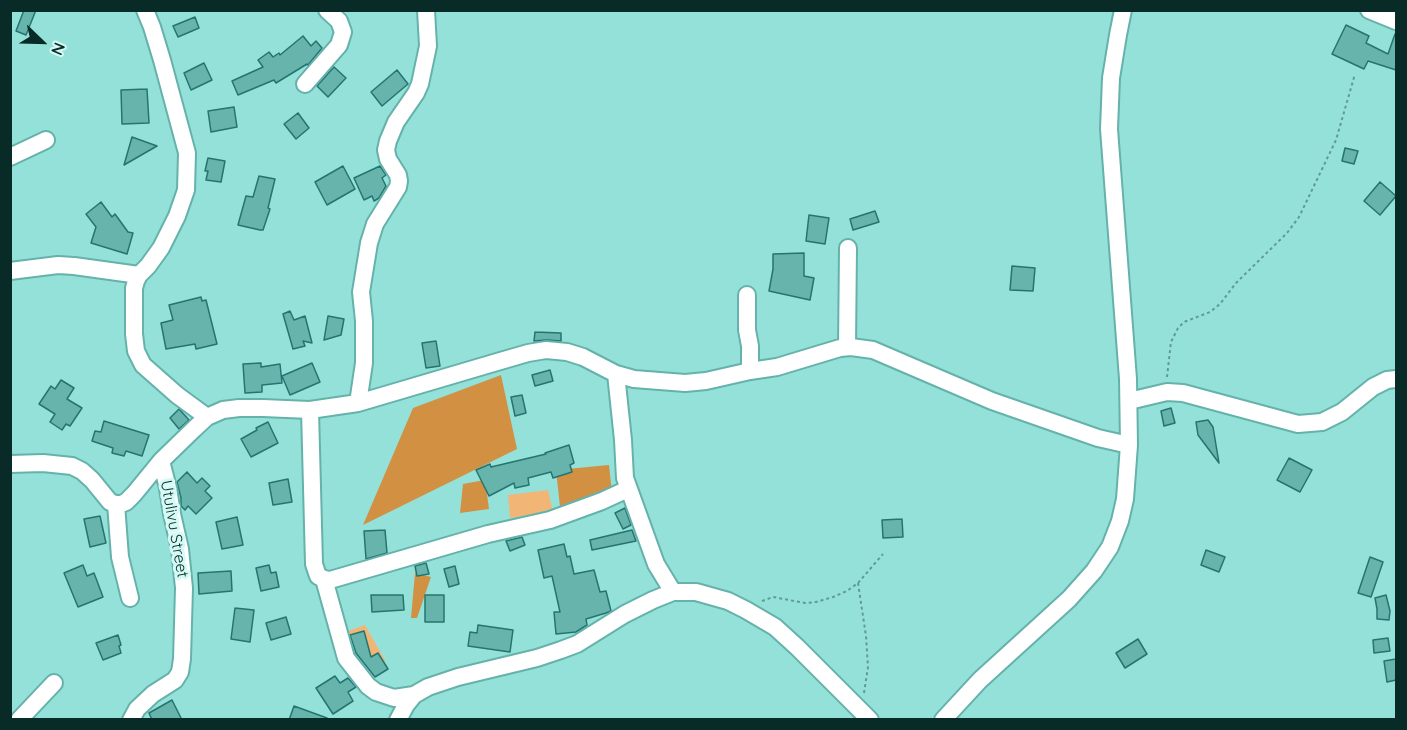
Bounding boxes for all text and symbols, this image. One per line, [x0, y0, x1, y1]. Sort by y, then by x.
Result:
north arrow [12, 12, 72, 72]
text: N [47, 40, 70, 58]
street label: Utulivu Street [156, 479, 192, 579]

